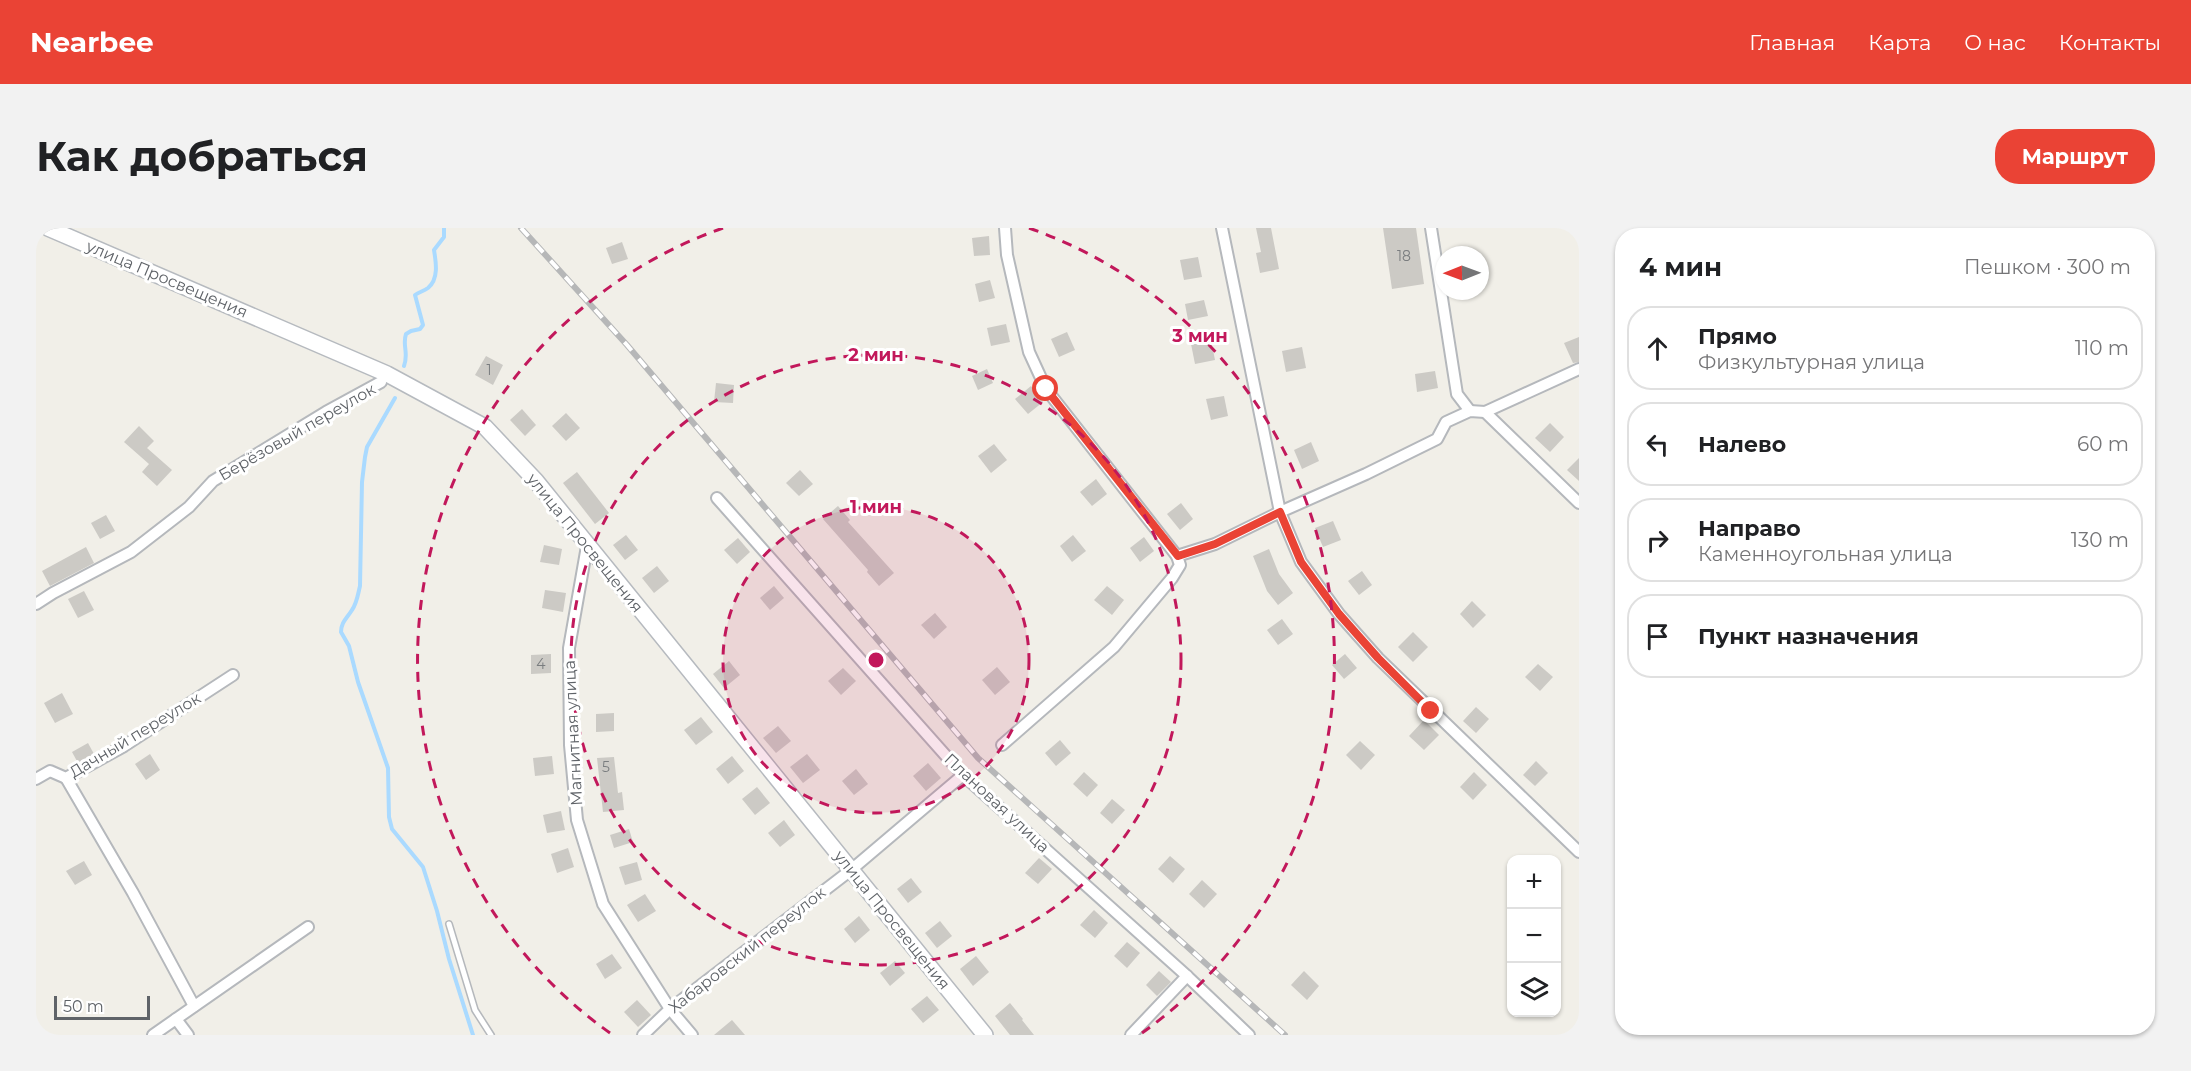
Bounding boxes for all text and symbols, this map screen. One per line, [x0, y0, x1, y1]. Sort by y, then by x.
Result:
text: Nearbee [30, 25, 154, 59]
text: Главная [1749, 30, 1835, 55]
text: Карта [1868, 30, 1931, 55]
text: О нас [1964, 30, 2026, 55]
text: Контакты [2059, 30, 2161, 55]
button: Маршрут [1995, 129, 2155, 184]
text: Как добраться [36, 130, 368, 182]
street label: улица Просвещения [83, 236, 251, 322]
north arrow [1435, 246, 1489, 300]
house number: 18 [1397, 247, 1411, 265]
text: 4 мин [1639, 251, 1722, 283]
text: Пешком · 300 m [1964, 255, 2131, 279]
text: Прямо [1698, 323, 1777, 350]
text: 3 мин [1171, 325, 1228, 347]
icon: ahead [1641, 332, 1674, 365]
text: 110 m [2075, 336, 2129, 360]
text: 2 мин [848, 344, 904, 366]
text: Физкультурная улица [1698, 350, 1925, 374]
house number: 1 [486, 361, 492, 379]
route start [1032, 375, 1058, 401]
street label: Берёзовый переулок [215, 379, 379, 485]
icon: left [1641, 428, 1674, 461]
text: Налево [1698, 431, 1786, 458]
text: 60 m [2077, 432, 2129, 456]
street label: улица Просвещения [522, 469, 647, 616]
text: 1 мин [850, 496, 902, 518]
text: Направо [1698, 515, 1801, 542]
icon: right [1641, 524, 1674, 557]
text: 130 m [2071, 528, 2129, 552]
text: Каменноугольная улица [1698, 542, 1953, 566]
icon: arrive [1641, 620, 1674, 653]
text: Пункт назначения [1698, 623, 1919, 650]
centre of rings [866, 650, 886, 670]
house number: 4 [536, 655, 546, 673]
street label: Магнитная улица [560, 660, 586, 806]
street label: Дачный переулок [66, 688, 205, 782]
route end [1417, 697, 1443, 723]
street label: Плановая улица [941, 750, 1053, 856]
house number: 5 [602, 758, 610, 776]
street label: улица Просвещения [829, 846, 954, 993]
map controls [1507, 855, 1561, 1017]
button: + [1507, 855, 1561, 909]
street label: Хабаровский переулок [665, 882, 830, 1017]
button: − [1507, 909, 1561, 963]
button: layers [1507, 963, 1561, 1017]
scale bar [54, 993, 150, 1020]
text: 50 m [63, 997, 104, 1016]

